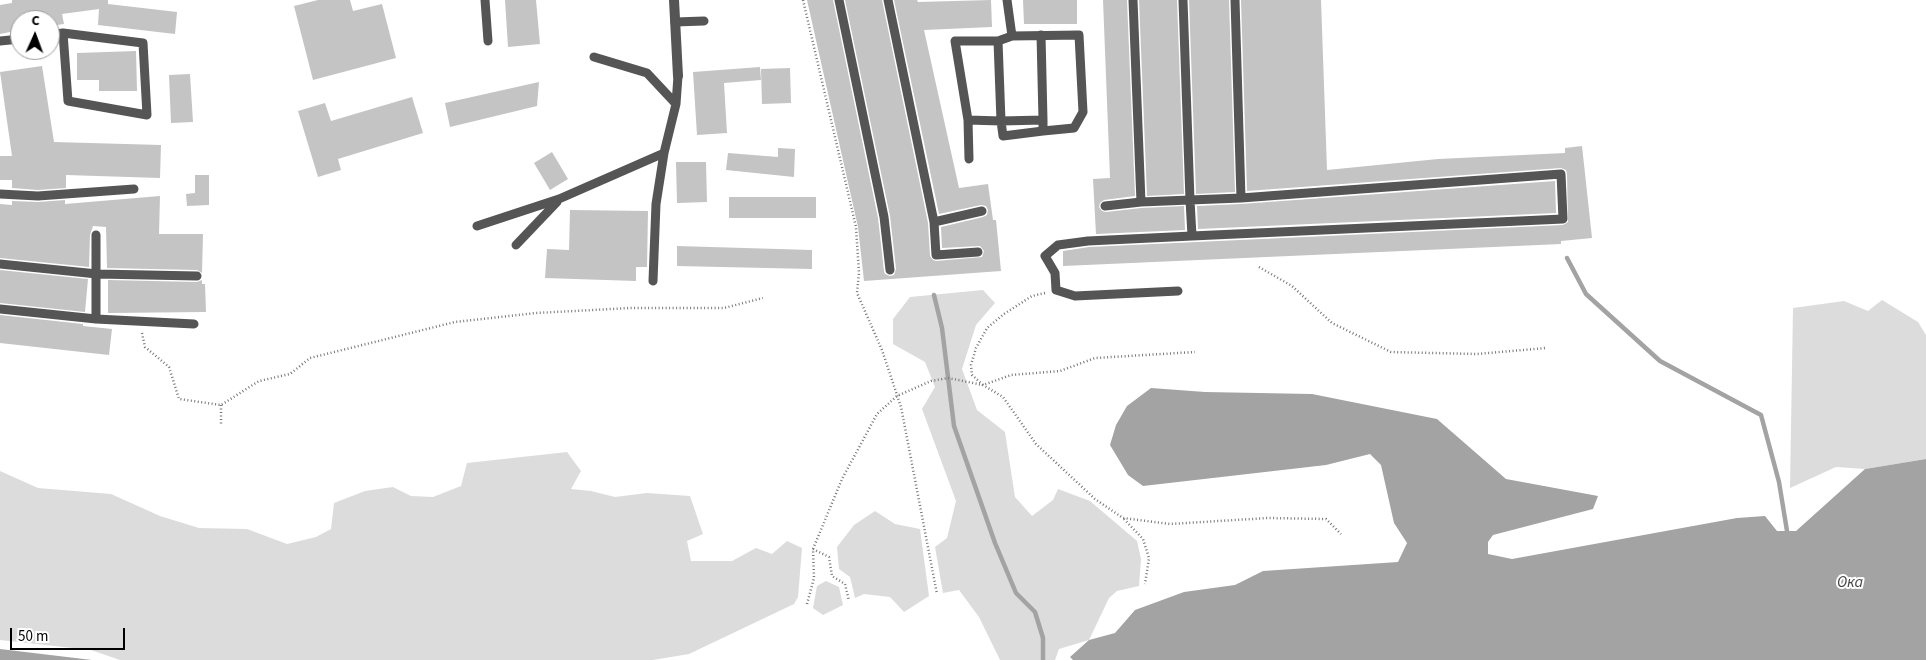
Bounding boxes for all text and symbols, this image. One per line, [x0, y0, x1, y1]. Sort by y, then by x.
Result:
north arrow [10, 10, 60, 60]
text: С [31, 11, 40, 31]
water label: Ока [1837, 573, 1863, 593]
scale bar [12, 618, 128, 650]
text: 50 m [18, 626, 48, 647]

